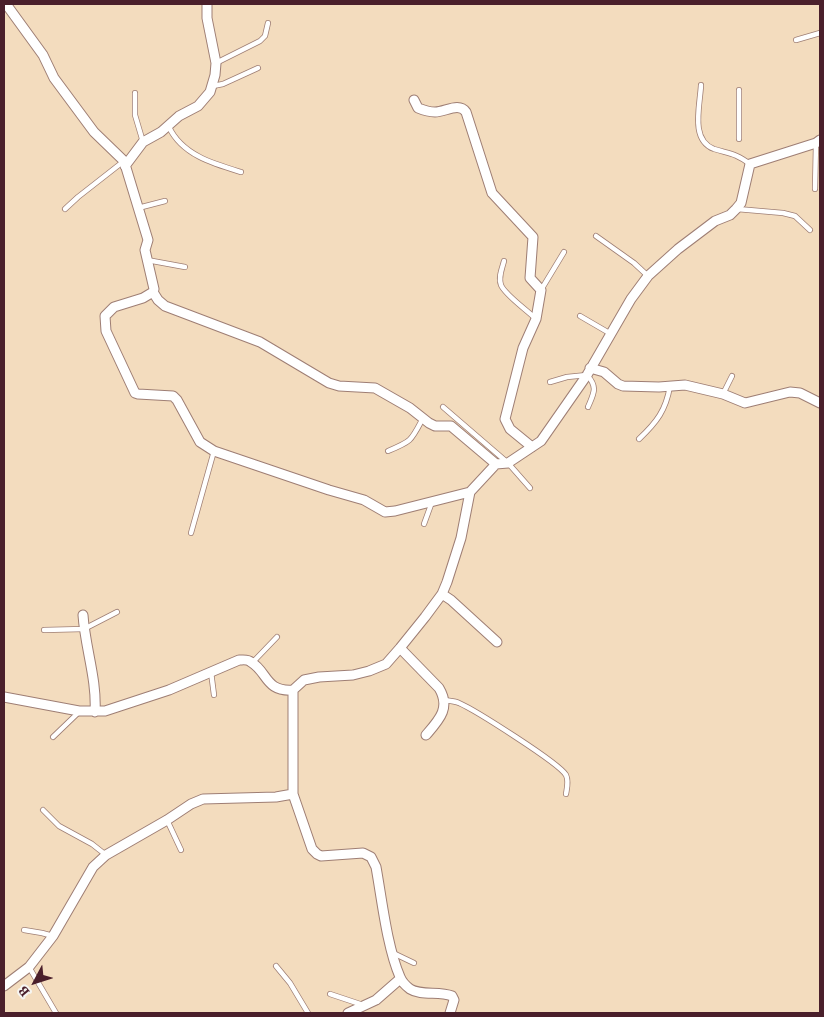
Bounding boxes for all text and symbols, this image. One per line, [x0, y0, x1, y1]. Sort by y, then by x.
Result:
north arrow [10, 957, 60, 1007]
text: B [14, 983, 33, 1001]

